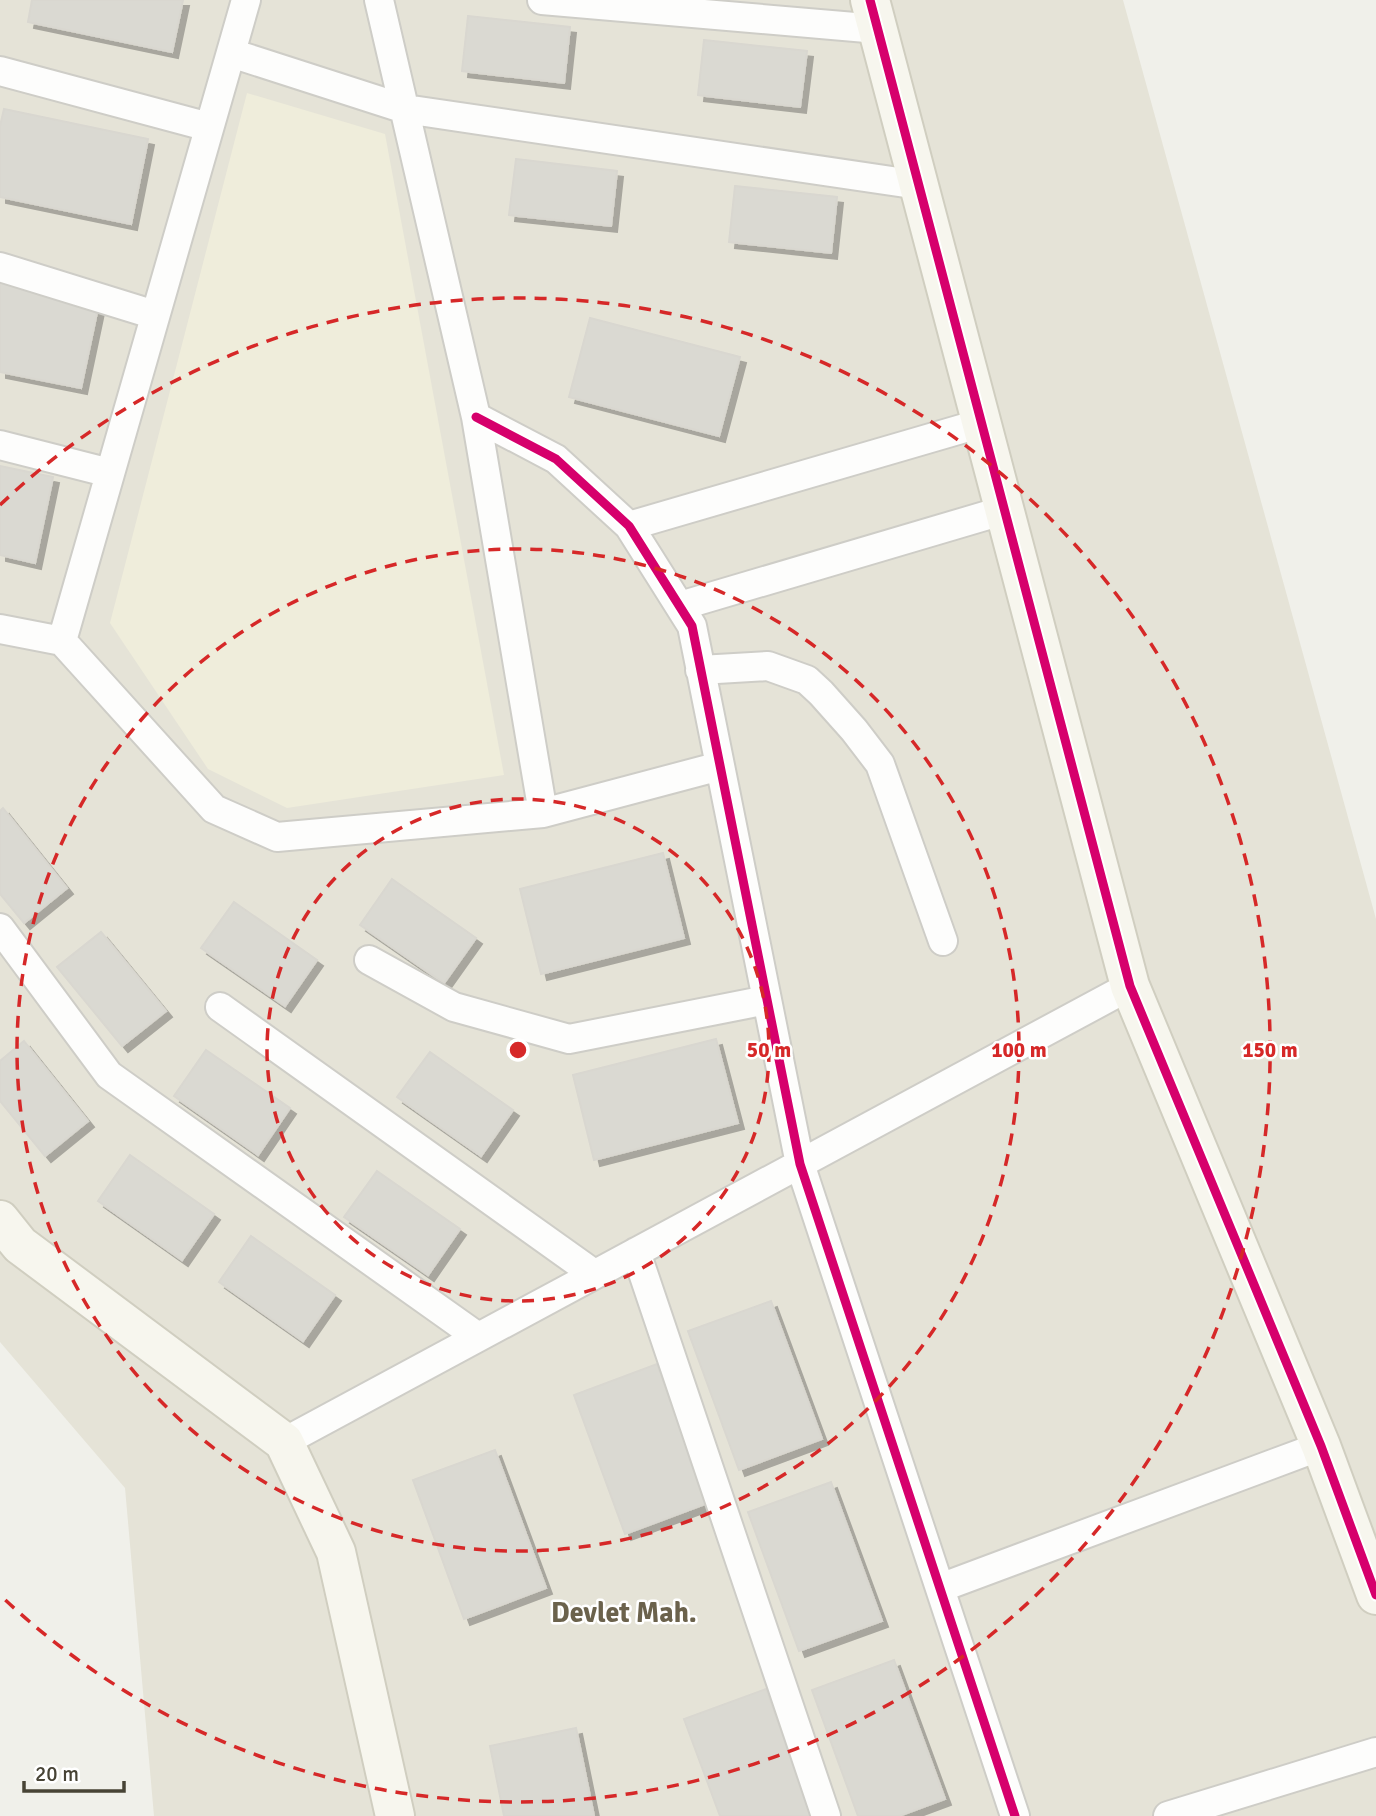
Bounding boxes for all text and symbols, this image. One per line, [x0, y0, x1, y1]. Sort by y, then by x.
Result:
text: 50 m [747, 1037, 791, 1063]
text: 100 m [991, 1037, 1047, 1063]
text: 150 m [1242, 1037, 1298, 1063]
centre of rings [506, 1038, 530, 1062]
district label: Devlet Mah. [551, 1596, 697, 1630]
scale bar [24, 1750, 124, 1794]
text: 20 m [35, 1761, 79, 1787]

